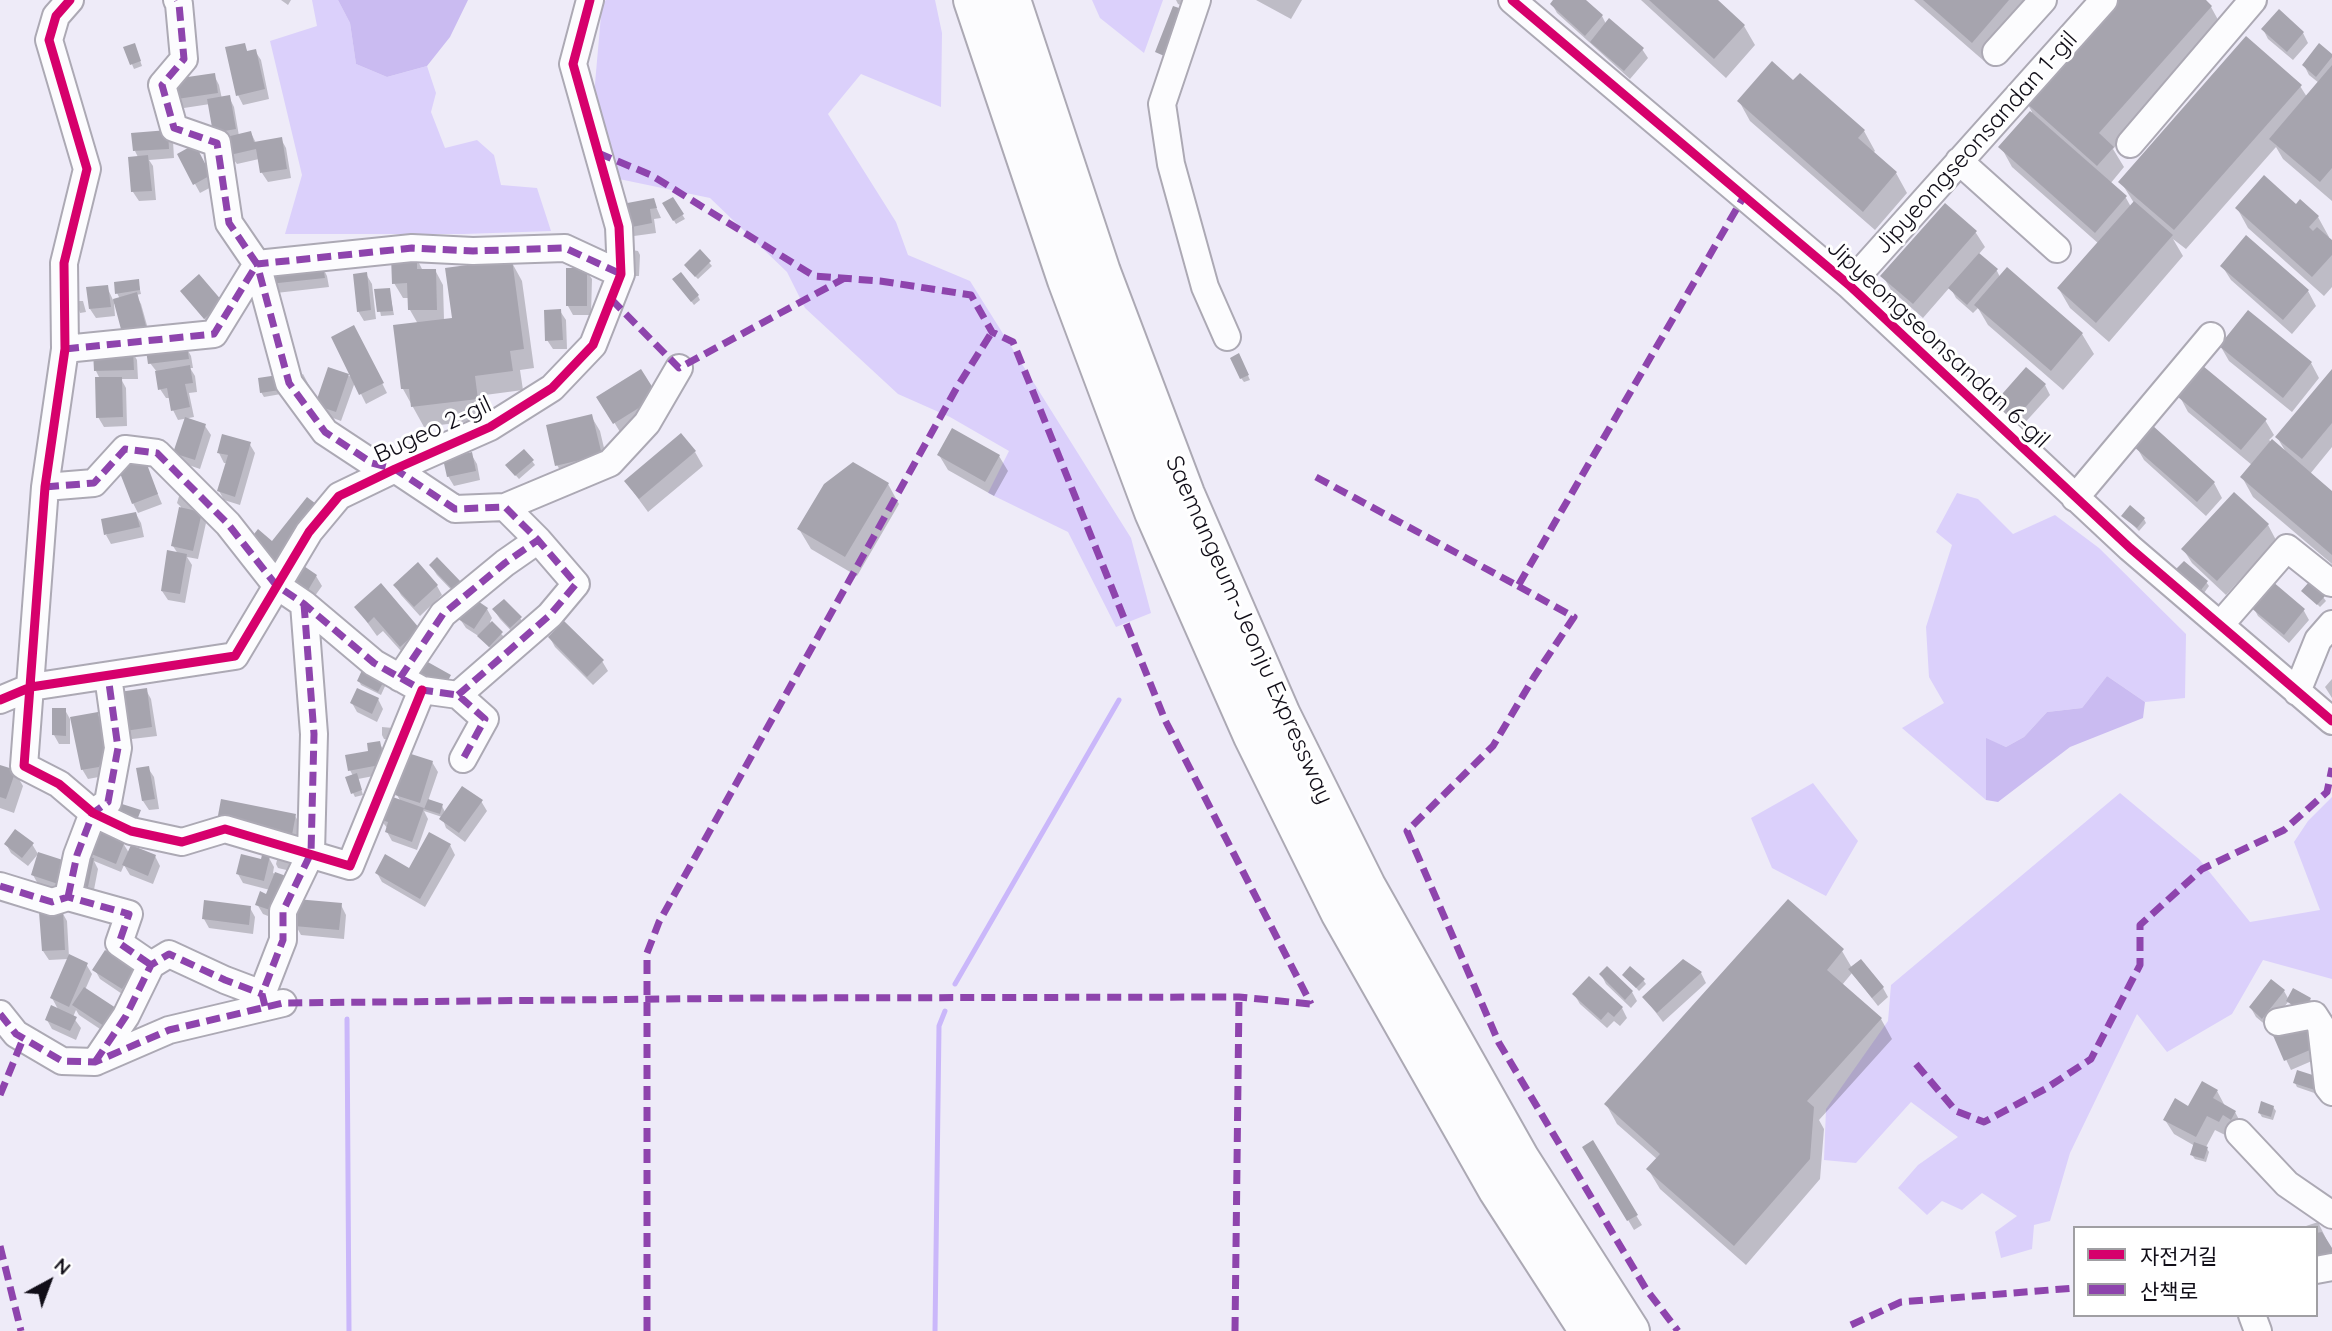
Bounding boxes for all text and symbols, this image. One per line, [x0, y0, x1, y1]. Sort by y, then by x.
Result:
street label: Jipyeongseonsandan 1-gil [1868, 26, 2084, 260]
street label: Jipyeongseonsandan 6-gil [1821, 233, 2055, 455]
street label: Bugeo 2-gil [370, 390, 496, 470]
street label: Saemangeum-Jeonju Expressway [1159, 451, 1339, 809]
legend [2073, 1226, 2318, 1317]
text: 자전거길 [2140, 1243, 2217, 1269]
north arrow [14, 1247, 84, 1317]
text: N [50, 1253, 76, 1280]
text: 산책로 [2140, 1278, 2198, 1304]

